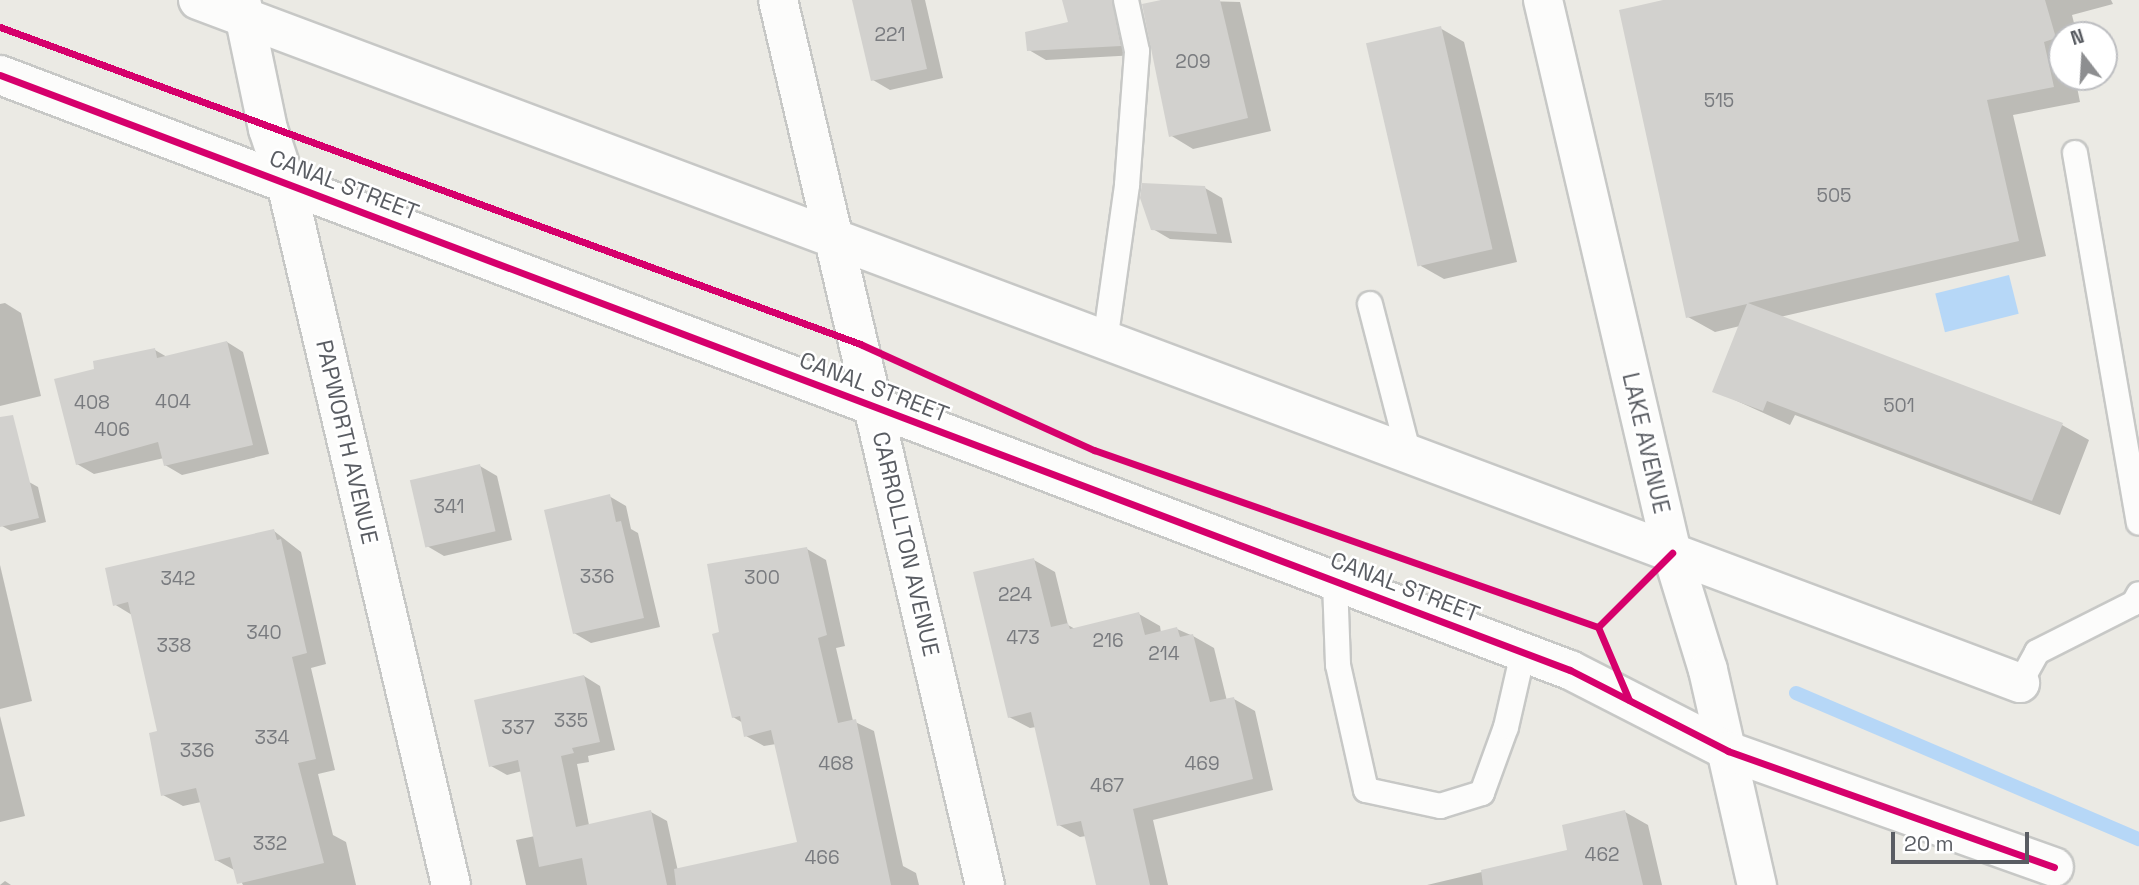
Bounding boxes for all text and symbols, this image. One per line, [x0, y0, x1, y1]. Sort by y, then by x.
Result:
north arrow [2048, 21, 2118, 91]
house number: 221 [875, 24, 905, 46]
text: N [2068, 24, 2087, 51]
house number: 209 [1175, 51, 1211, 73]
house number: 515 [1704, 90, 1734, 112]
street label: CANAL STREET [265, 144, 423, 226]
house number: 505 [1817, 185, 1851, 207]
street label: PAPWORTH AVENUE [310, 337, 384, 547]
street label: CANAL STREET [795, 346, 953, 428]
street label: LAKE AVENUE [1616, 370, 1676, 516]
house number: 404 [155, 391, 191, 413]
house number: 408 [74, 392, 110, 414]
house number: 501 [1883, 395, 1915, 417]
house number: 406 [94, 419, 130, 441]
street label: CARROLLTON AVENUE [867, 429, 945, 659]
house number: 341 [434, 496, 464, 518]
street label: CANAL STREET [1326, 546, 1484, 628]
house number: 336 [580, 566, 614, 588]
house number: 300 [744, 567, 780, 589]
house number: 342 [161, 568, 195, 590]
house number: 224 [998, 584, 1032, 606]
house number: 340 [246, 622, 282, 644]
house number: 473 [1006, 627, 1040, 649]
house number: 216 [1092, 630, 1124, 652]
house number: 338 [157, 635, 191, 657]
house number: 214 [1148, 643, 1180, 665]
house number: 335 [554, 710, 588, 732]
house number: 337 [501, 717, 535, 739]
house number: 334 [255, 727, 289, 749]
house number: 336 [180, 740, 214, 762]
house number: 468 [818, 753, 854, 775]
house number: 469 [1184, 753, 1220, 775]
house number: 467 [1090, 775, 1124, 797]
scale bar [1894, 818, 2032, 862]
text: 20 m [1904, 830, 1954, 857]
house number: 332 [253, 833, 287, 855]
house number: 462 [1585, 844, 1619, 866]
house number: 466 [804, 847, 840, 869]

